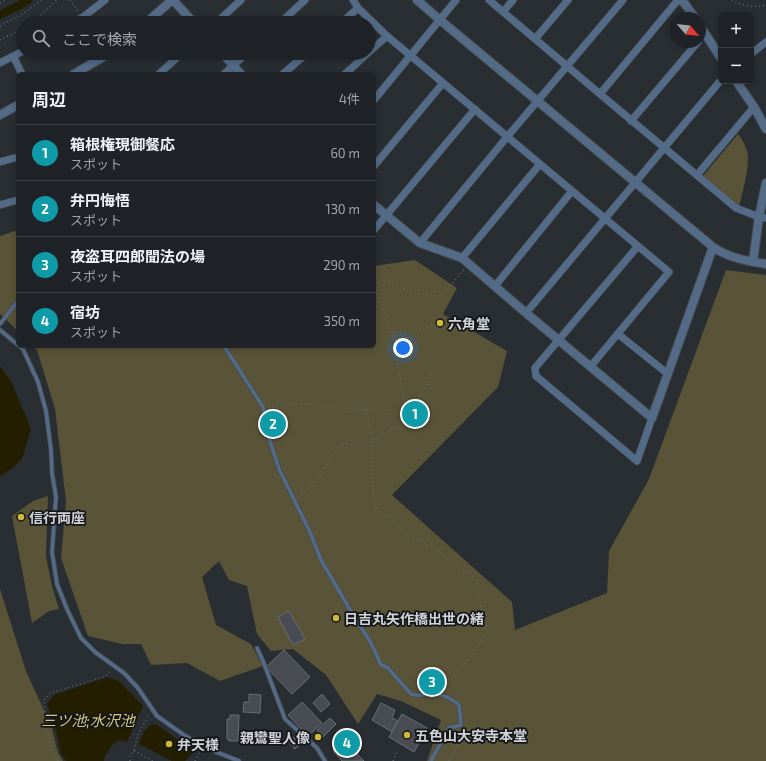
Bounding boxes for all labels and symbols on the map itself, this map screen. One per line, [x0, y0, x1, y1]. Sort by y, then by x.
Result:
north arrow [670, 12, 706, 48]
place label: 六角堂 [448, 315, 490, 332]
marker: 六角堂 [435, 318, 445, 328]
your location [393, 338, 413, 358]
pin: 1 [402, 399, 428, 429]
pin: 2 [260, 409, 286, 439]
place label: 信行両座 [29, 509, 85, 526]
marker: 信行両座 [16, 512, 26, 522]
place label: 日吉丸矢作橋出世の緒 [344, 610, 484, 627]
marker: 日吉丸矢作橋出世の緒 [331, 613, 341, 623]
pin: 3 [419, 667, 445, 697]
water label: 三ツ池;水沢池 [41, 711, 137, 729]
place label: 五色山大安寺本堂 [415, 727, 527, 744]
pin: 4 [334, 728, 360, 758]
place label: 親鸞聖人像 [240, 729, 310, 746]
marker: 五色山大安寺本堂 [402, 730, 412, 740]
marker: 親鸞聖人像 [313, 732, 323, 742]
place label: 弁天様 [177, 736, 219, 753]
marker: 弁天様 [164, 739, 174, 749]

